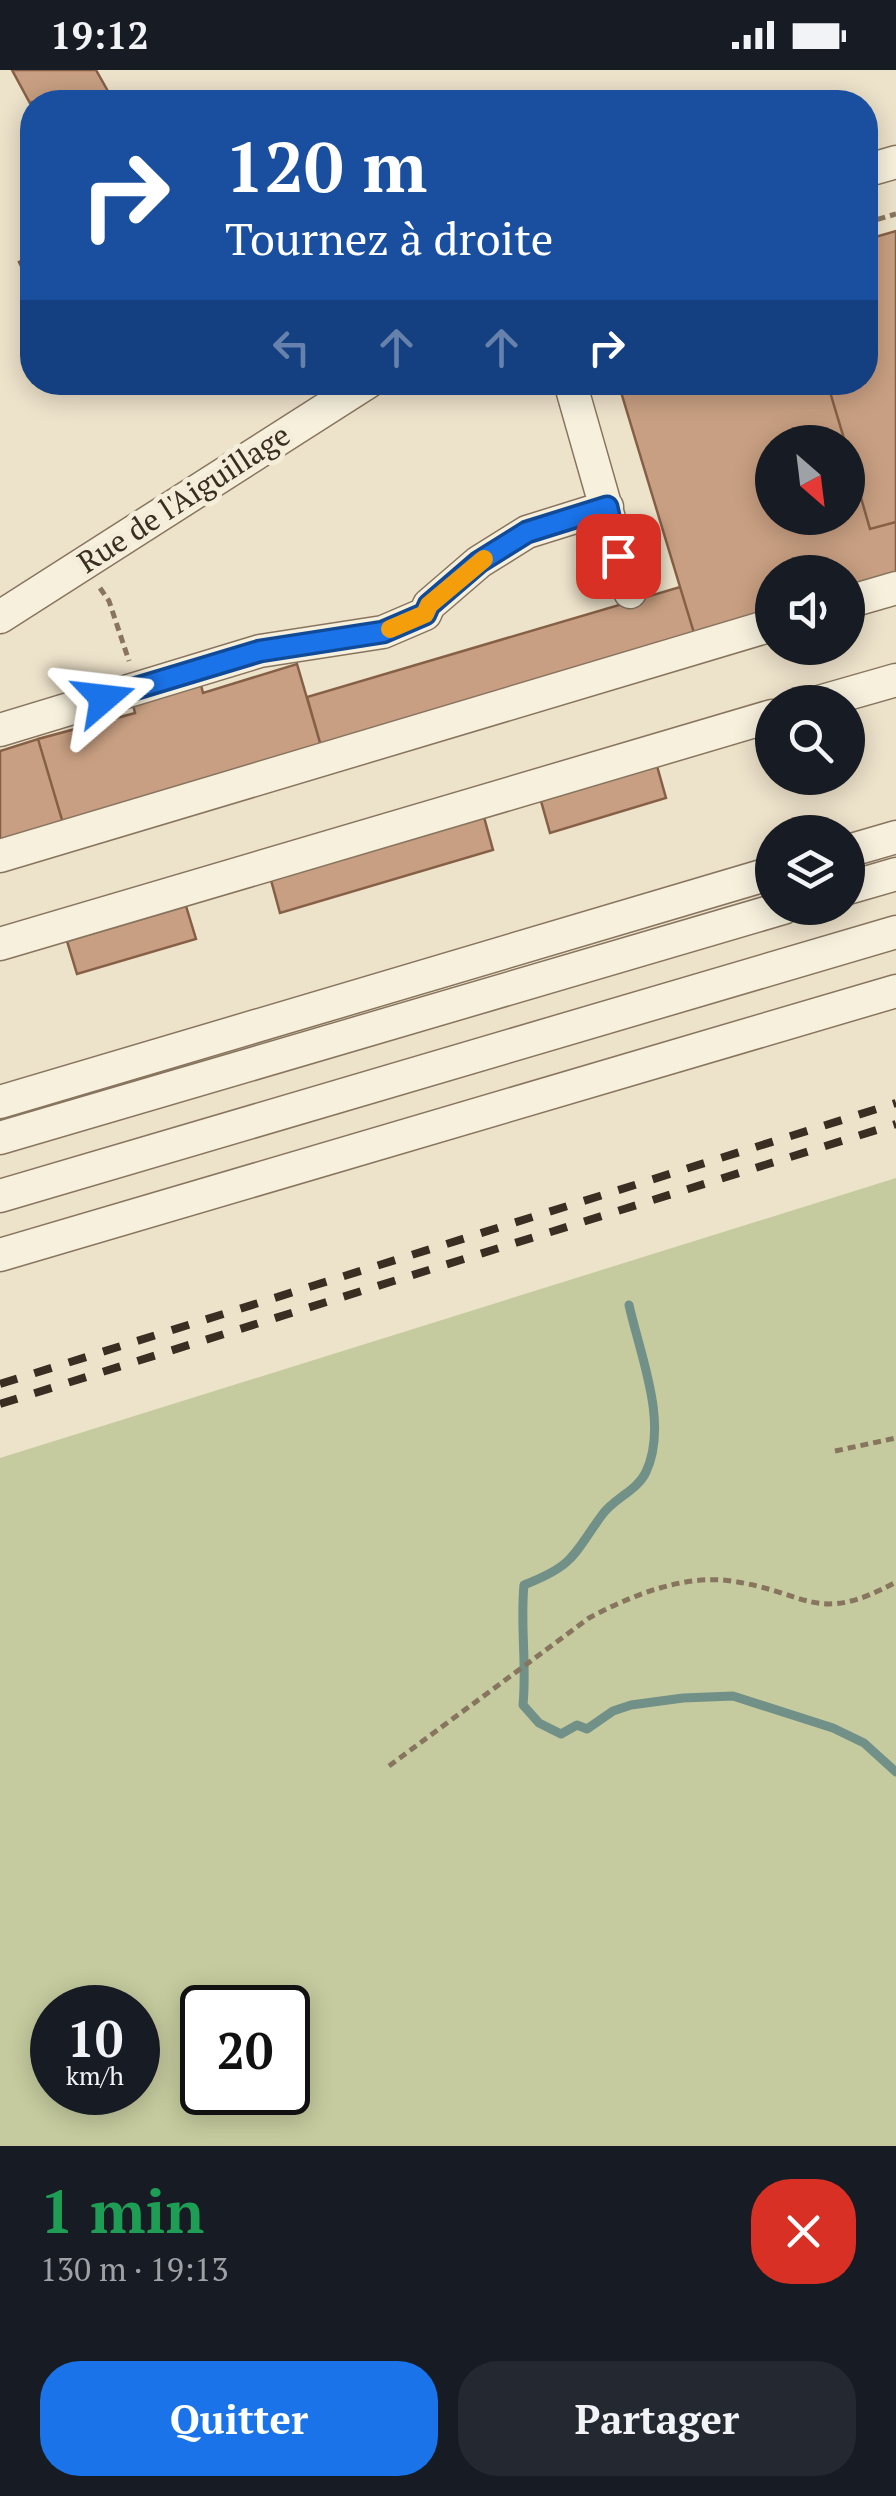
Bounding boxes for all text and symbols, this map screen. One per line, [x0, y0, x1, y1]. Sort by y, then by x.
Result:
text: 19:12 [50, 10, 149, 60]
text: 120 m [225, 119, 427, 212]
icon: right [60, 130, 190, 260]
text: Tournez à droite [225, 208, 553, 268]
icon: left [264, 320, 319, 375]
icon: ahead [369, 320, 424, 375]
icon: ahead [474, 320, 529, 375]
icon: right [579, 320, 634, 375]
street label: Rue de l'Aiguillage [70, 415, 297, 582]
north arrow [755, 425, 865, 535]
map controls [755, 425, 865, 925]
pin [576, 514, 661, 599]
icon: arrive [591, 529, 646, 584]
button: sound [755, 555, 865, 665]
position arrow [52, 646, 156, 750]
button: search [755, 685, 865, 795]
button: layers [755, 815, 865, 925]
speed limit sign: 20 [180, 1985, 310, 2115]
text: 10 [67, 2005, 123, 2071]
text: km/h [66, 2059, 124, 2092]
text: 1 min [40, 2171, 204, 2250]
button: close [751, 2179, 856, 2284]
text: 130 m · 19:13 [40, 2248, 228, 2290]
button: Quitter [40, 2361, 438, 2476]
button: Partager [458, 2361, 856, 2476]

